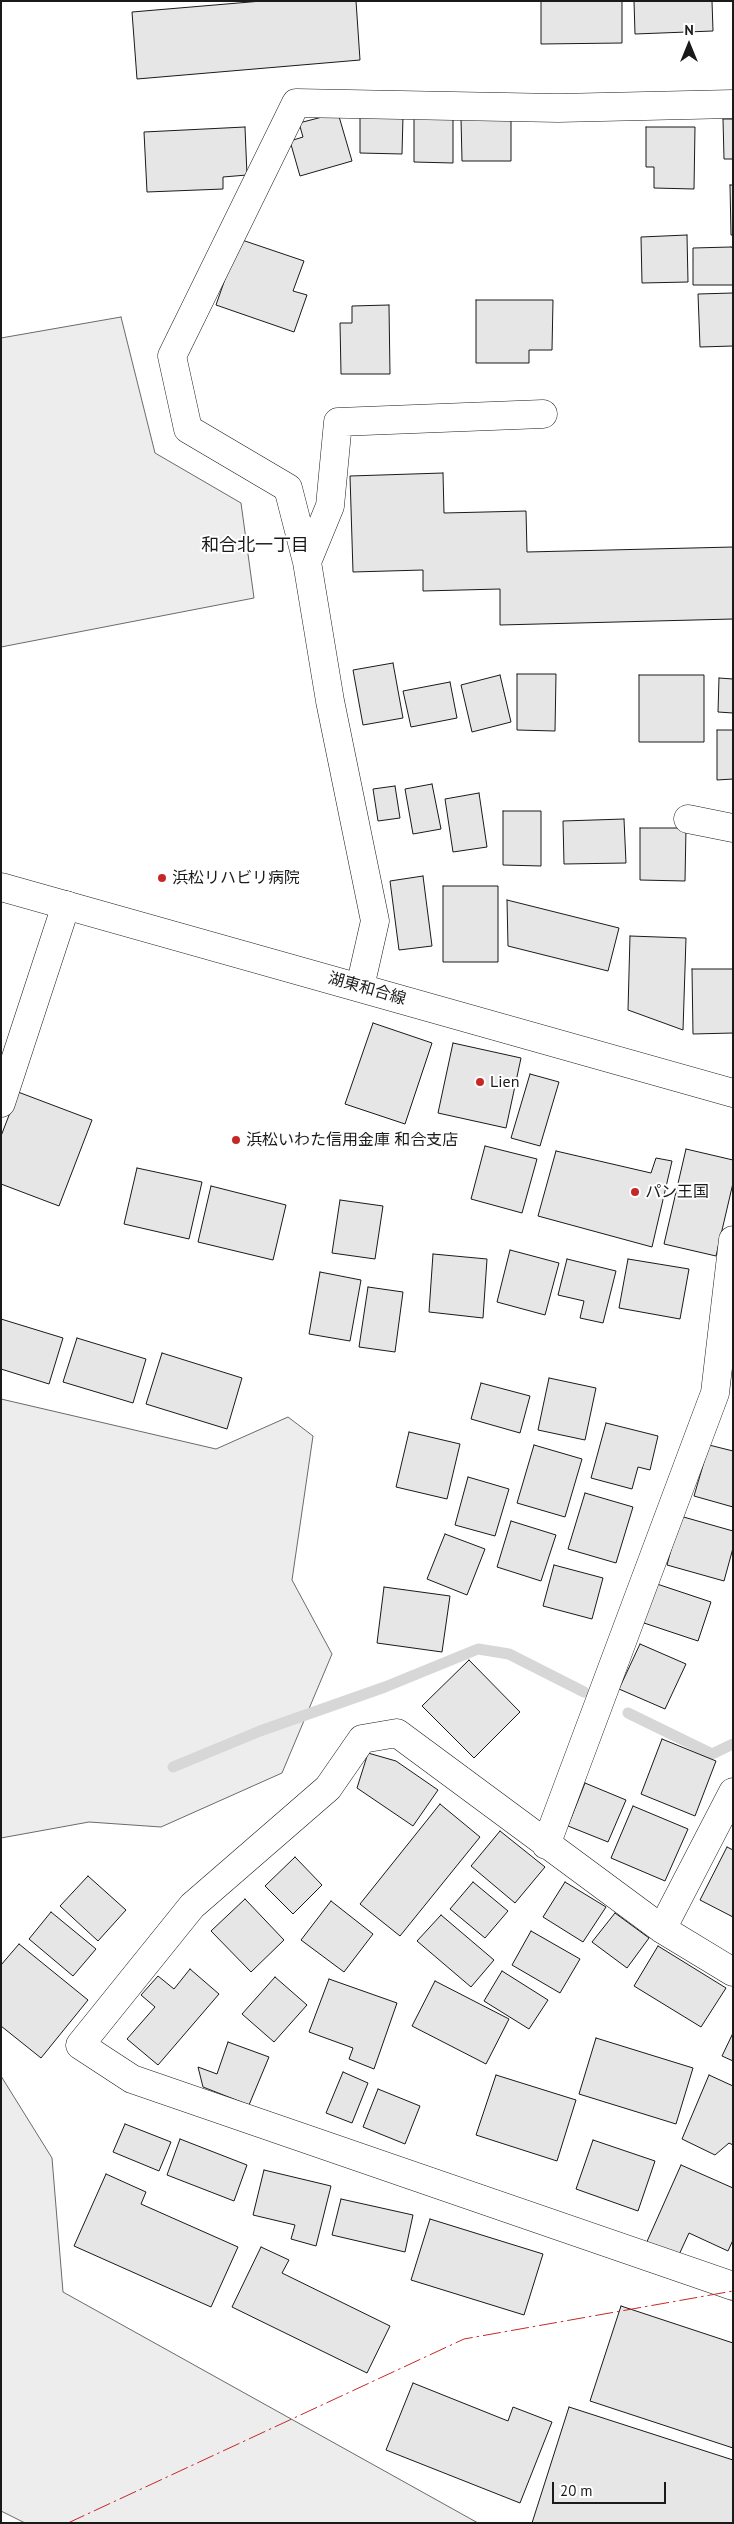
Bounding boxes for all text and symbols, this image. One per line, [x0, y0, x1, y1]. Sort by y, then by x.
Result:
north arrow [664, 20, 714, 70]
text: N [684, 21, 694, 39]
district label: 和合北一丁目 [201, 535, 309, 557]
place label: 浜松リハビリ病院 [172, 868, 300, 888]
marker: 浜松リハビリ病院 [156, 872, 168, 884]
street label: 湖東和合線 [326, 969, 408, 1009]
place label: Lien [490, 1072, 519, 1092]
marker: Lien [474, 1076, 486, 1088]
place label: 浜松いわた信用金庫 和合支店 [246, 1130, 458, 1150]
marker: 浜松いわた信用金庫 和合支店 [230, 1134, 242, 1146]
place label: パン王国 [645, 1182, 709, 1202]
marker: パン王国 [629, 1186, 641, 1198]
scale bar [554, 2472, 668, 2504]
text: 20 m [560, 2481, 593, 2500]

